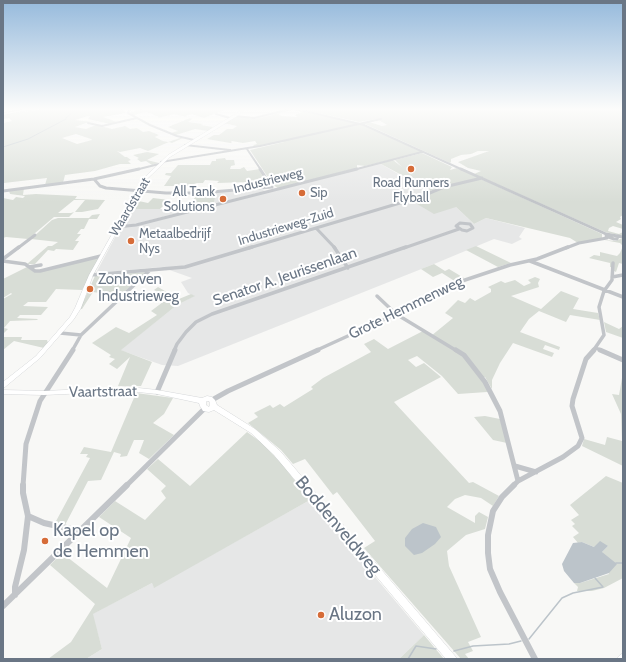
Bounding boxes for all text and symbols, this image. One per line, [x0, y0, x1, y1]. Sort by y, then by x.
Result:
marker: Road Runners Flyball [406, 164, 416, 174]
street label: Industrieweg [232, 165, 304, 197]
street label: Waardstraat [106, 175, 154, 239]
place label: Road Runners Flyball [373, 175, 449, 206]
place label: All Tank Solutions [163, 184, 215, 215]
place label: Sip [310, 185, 328, 201]
marker: Sip [297, 188, 307, 198]
marker: All Tank Solutions [218, 194, 228, 204]
street label: Industrieweg-Zuid [236, 205, 336, 249]
place label: Metaalbedrijf Nys [139, 226, 211, 257]
marker: Metaalbedrijf Nys [126, 236, 136, 246]
street label: Senator A. Jeurissenlaan [211, 244, 359, 310]
place label: Zonhoven Industrieweg [98, 271, 179, 306]
street label: Grote Hemmenweg [346, 273, 466, 343]
marker: Zonhoven Industrieweg [85, 284, 95, 294]
street label: Vaartstraat [69, 382, 137, 402]
street label: Boddenveldweg [290, 472, 386, 580]
place label: Kapel op de Hemmen [53, 520, 149, 562]
marker: Kapel op de Hemmen [40, 536, 50, 546]
place label: Aluzon [329, 604, 382, 626]
marker: Aluzon [316, 610, 326, 620]

